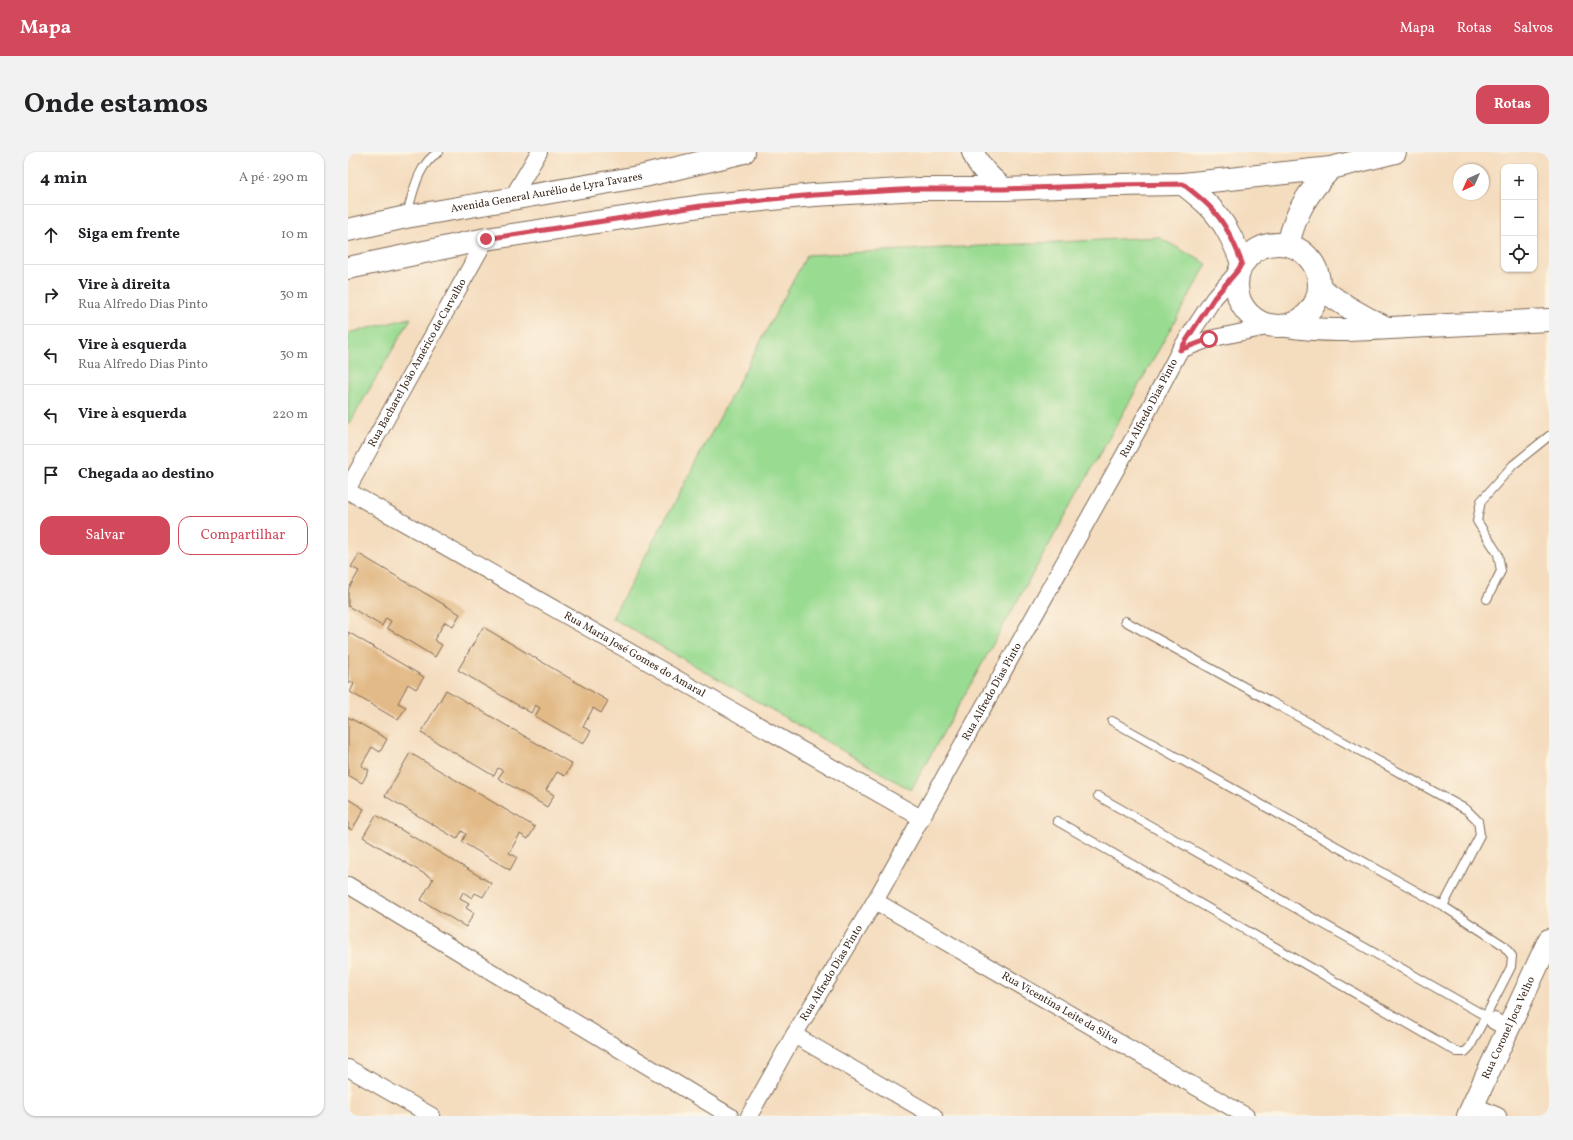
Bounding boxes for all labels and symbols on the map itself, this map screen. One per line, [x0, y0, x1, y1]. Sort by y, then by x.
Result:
north arrow [1453, 164, 1489, 200]
street label: Avenida General Aurélio de Lyra Tavares [449, 169, 644, 217]
route end [477, 230, 495, 248]
street label: Rua Bacharel João Américo de Carvalho [365, 276, 470, 450]
route start [1200, 330, 1218, 348]
street label: Rua Alfredo Dias Pinto [1116, 356, 1182, 460]
street label: Rua Maria José Gomes do Amaral [561, 608, 708, 701]
street label: Rua Alfredo Dias Pinto [959, 640, 1025, 743]
street label: Rua Alfredo Dias Pinto [797, 922, 866, 1024]
street label: Rua Vicentina Leite da Silva [999, 968, 1122, 1048]
street label: Rua Coronel Joca Velho [1478, 974, 1539, 1082]

